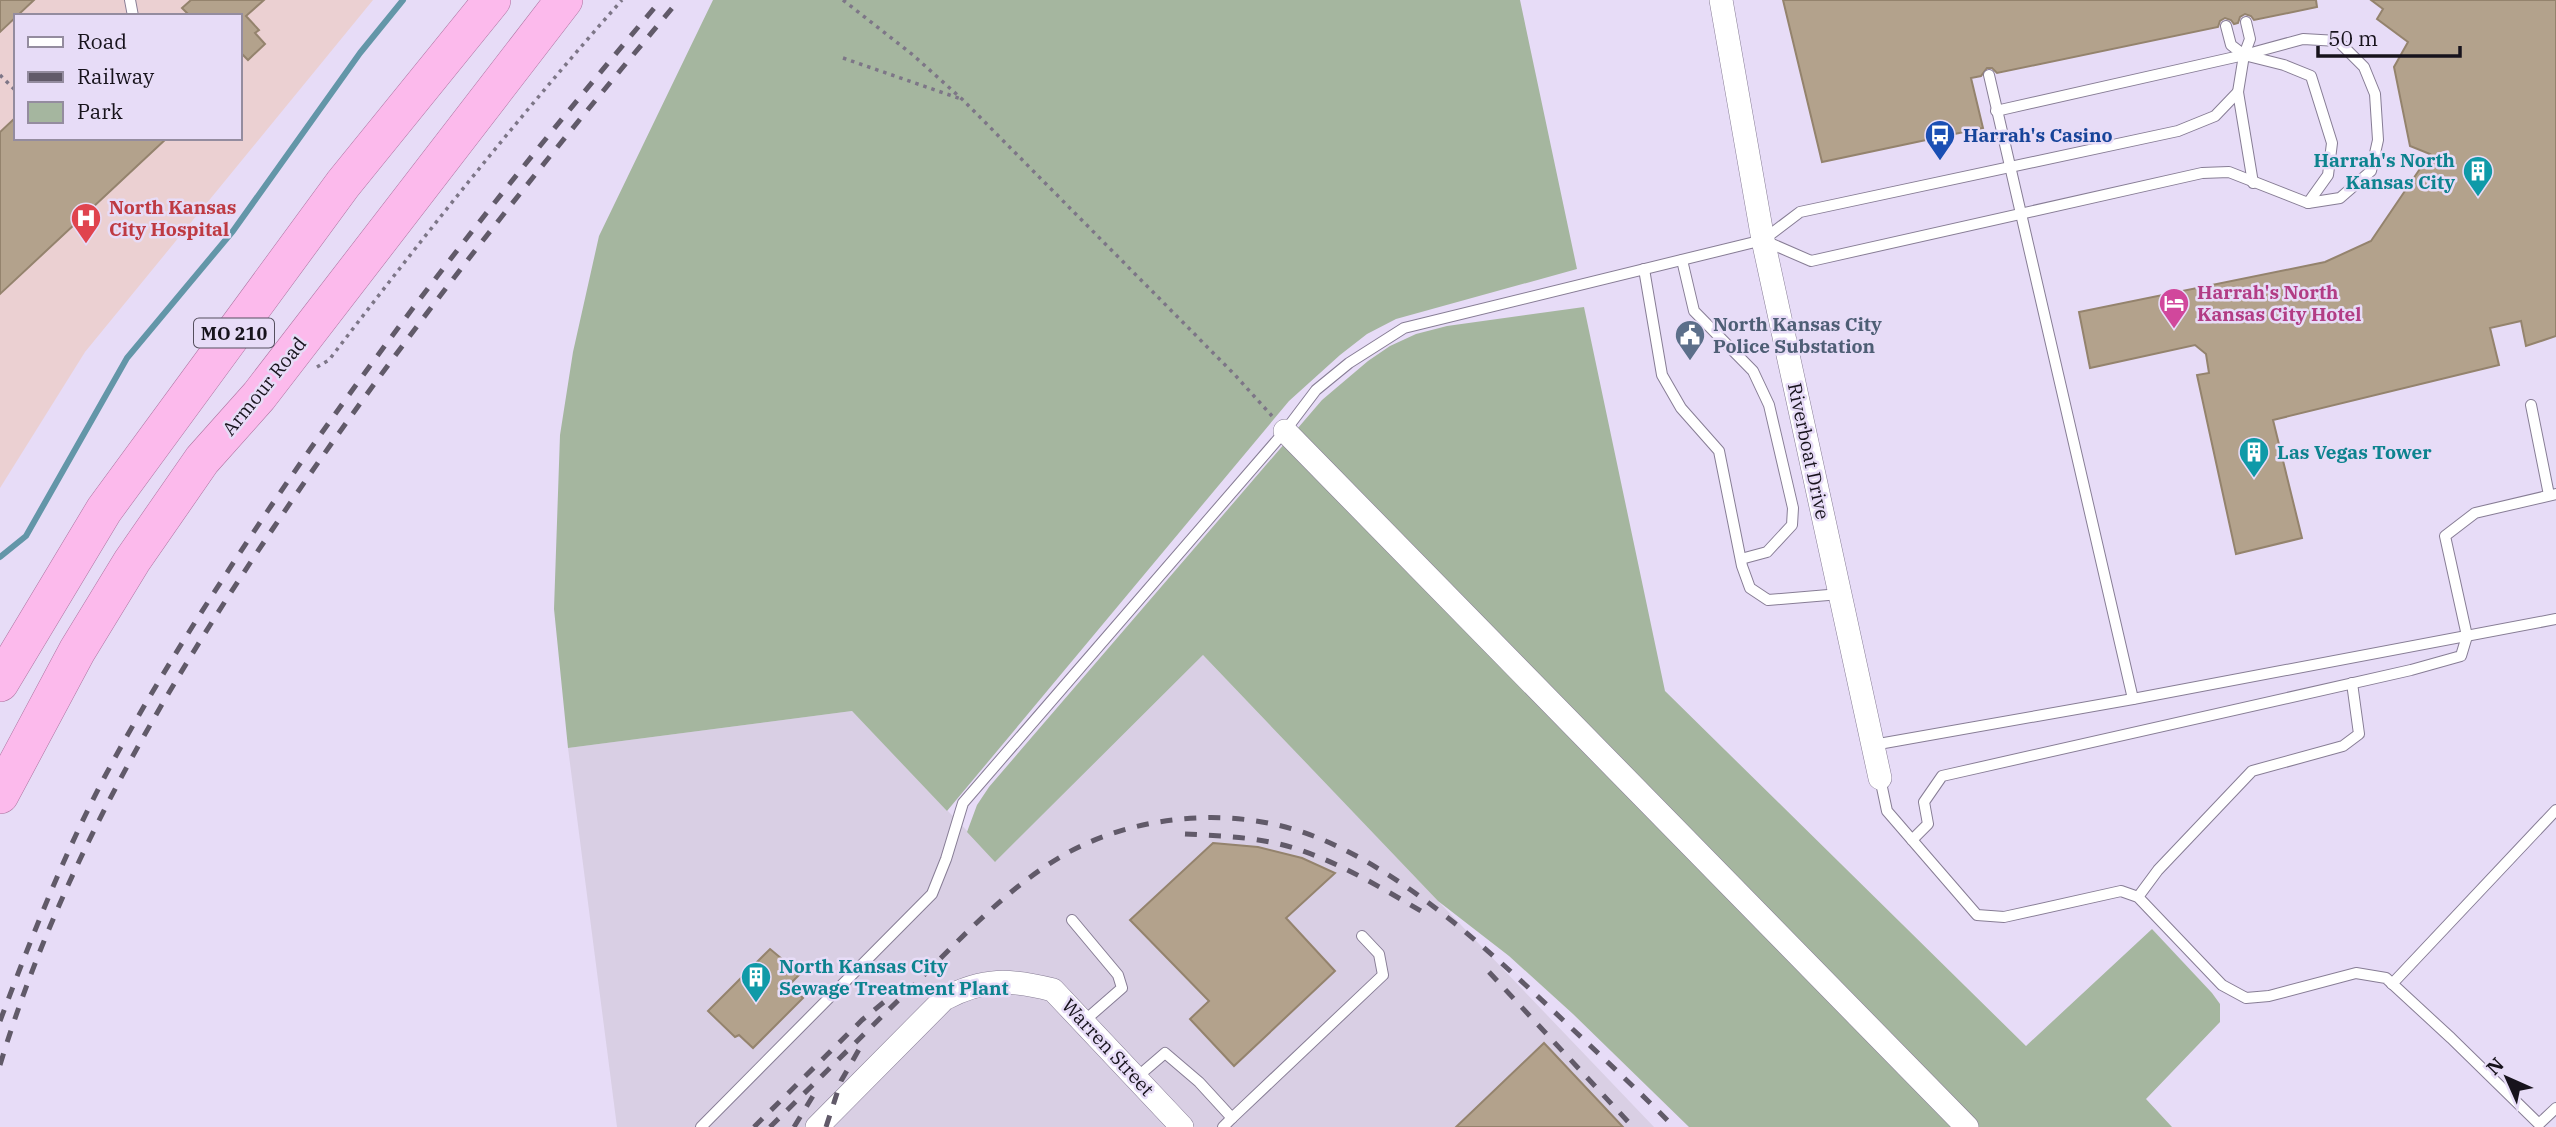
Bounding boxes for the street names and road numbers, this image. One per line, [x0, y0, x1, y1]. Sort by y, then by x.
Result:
road number: MO 210 [194, 318, 274, 348]
street label: Armour Road [217, 332, 311, 440]
street label: Riverboat Drive [1783, 381, 1835, 521]
street label: Warren Street [1057, 993, 1159, 1101]

